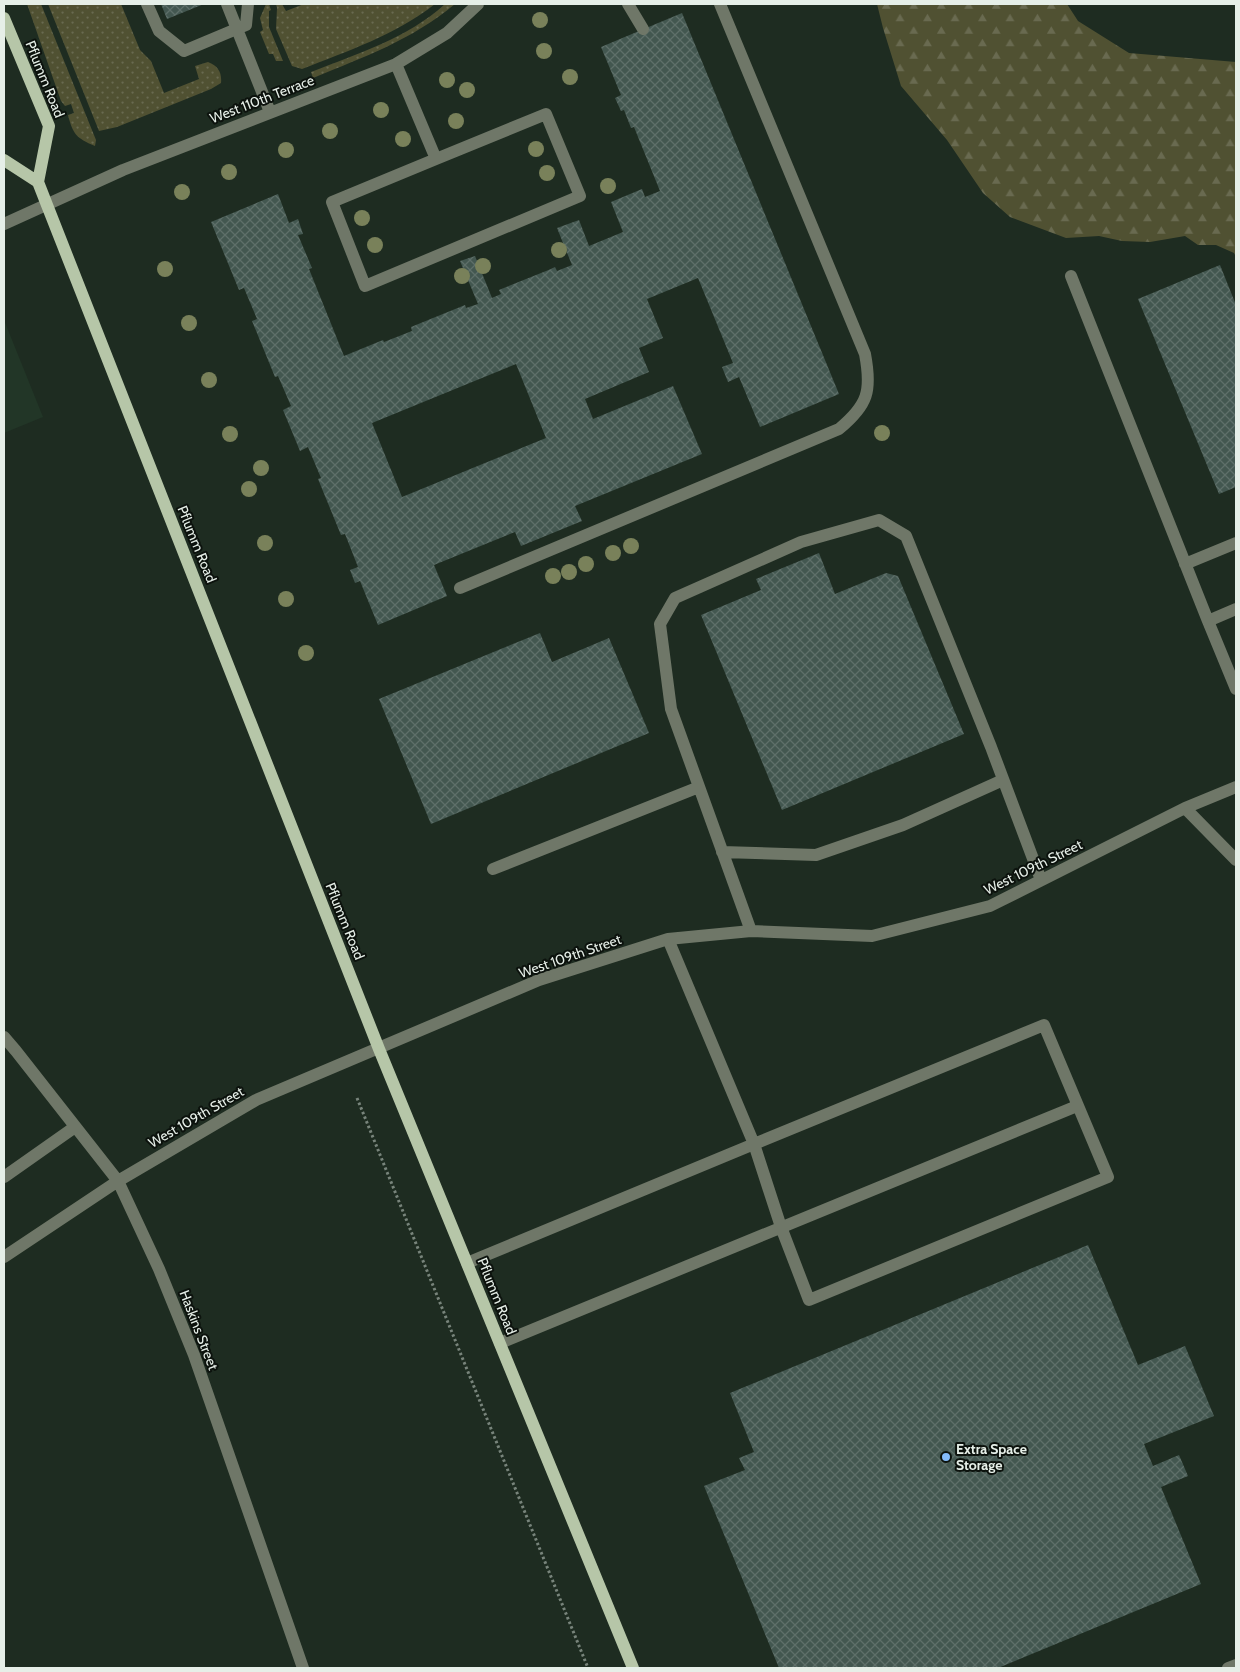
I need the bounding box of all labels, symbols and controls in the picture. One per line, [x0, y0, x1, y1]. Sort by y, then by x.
street label: Pflumm Road [21, 38, 69, 120]
street label: West 110th Terrace [207, 71, 317, 127]
street label: Pflumm Road [173, 503, 221, 585]
street label: West 109th Street [981, 835, 1085, 899]
street label: Pflumm Road [321, 880, 369, 962]
street label: West 109th Street [516, 930, 624, 982]
street label: West 109th Street [145, 1082, 247, 1152]
street label: Pflumm Road [473, 1255, 521, 1337]
street label: Haskins Street [175, 1287, 223, 1373]
place label: Extra Space Storage [956, 1440, 1027, 1474]
marker: Extra Space Storage [940, 1451, 952, 1463]

